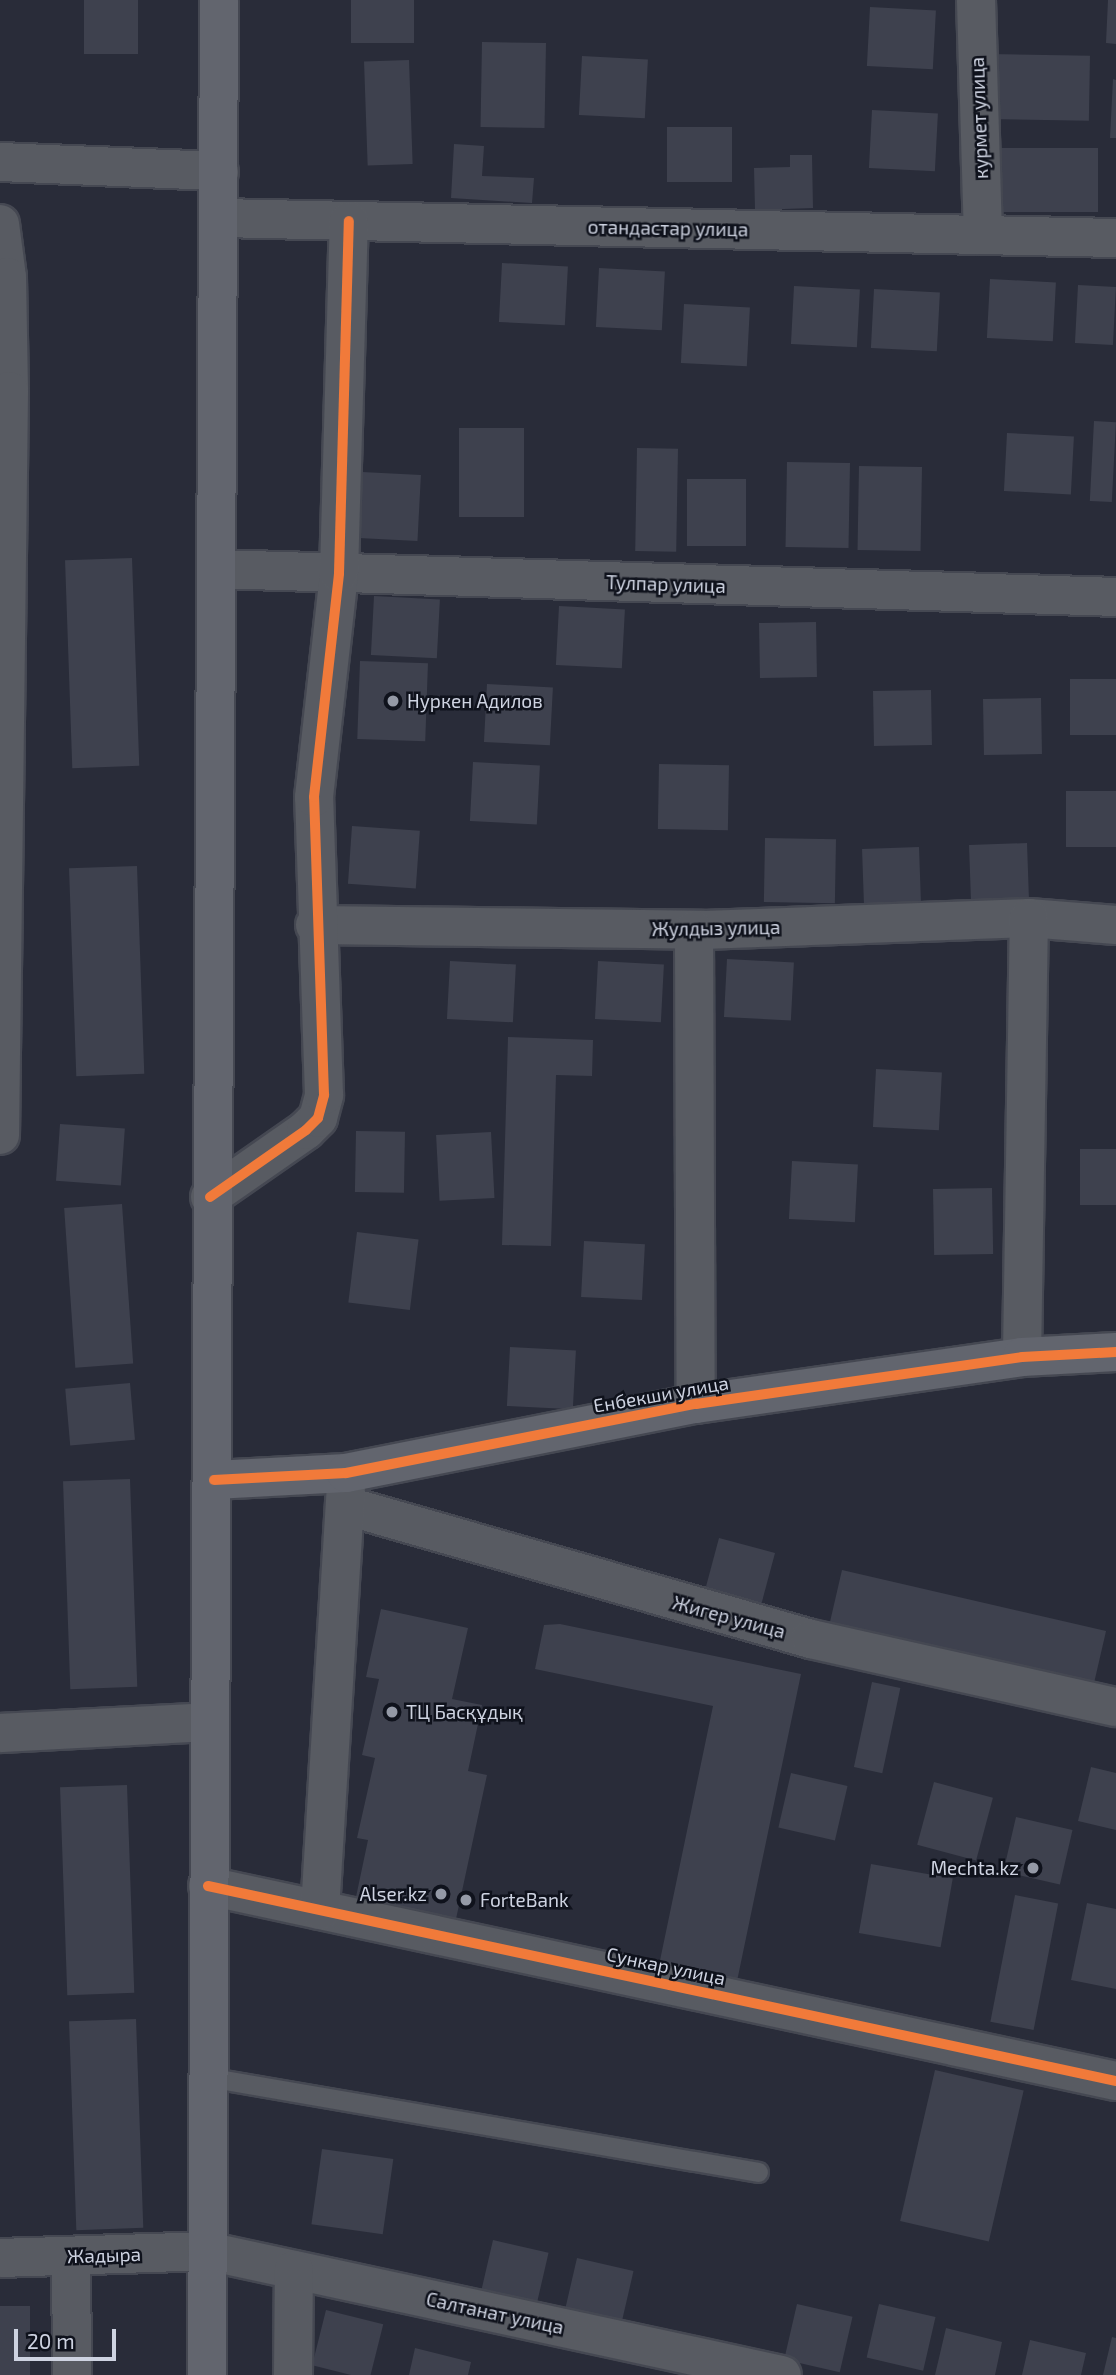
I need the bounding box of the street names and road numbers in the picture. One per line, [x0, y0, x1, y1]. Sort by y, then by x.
street label: курмет улица [965, 57, 993, 179]
street label: отандастар улица [587, 215, 749, 241]
street label: Тулпар улица [606, 571, 726, 597]
street label: Жулдыз улица [651, 915, 781, 941]
street label: Енбекши улица [592, 1371, 730, 1417]
street label: Жигер улица [670, 1591, 788, 1643]
street label: Сункар улица [605, 1942, 727, 1990]
street label: Жадыра [67, 2242, 141, 2268]
street label: Салтанат улица [424, 2287, 566, 2339]

